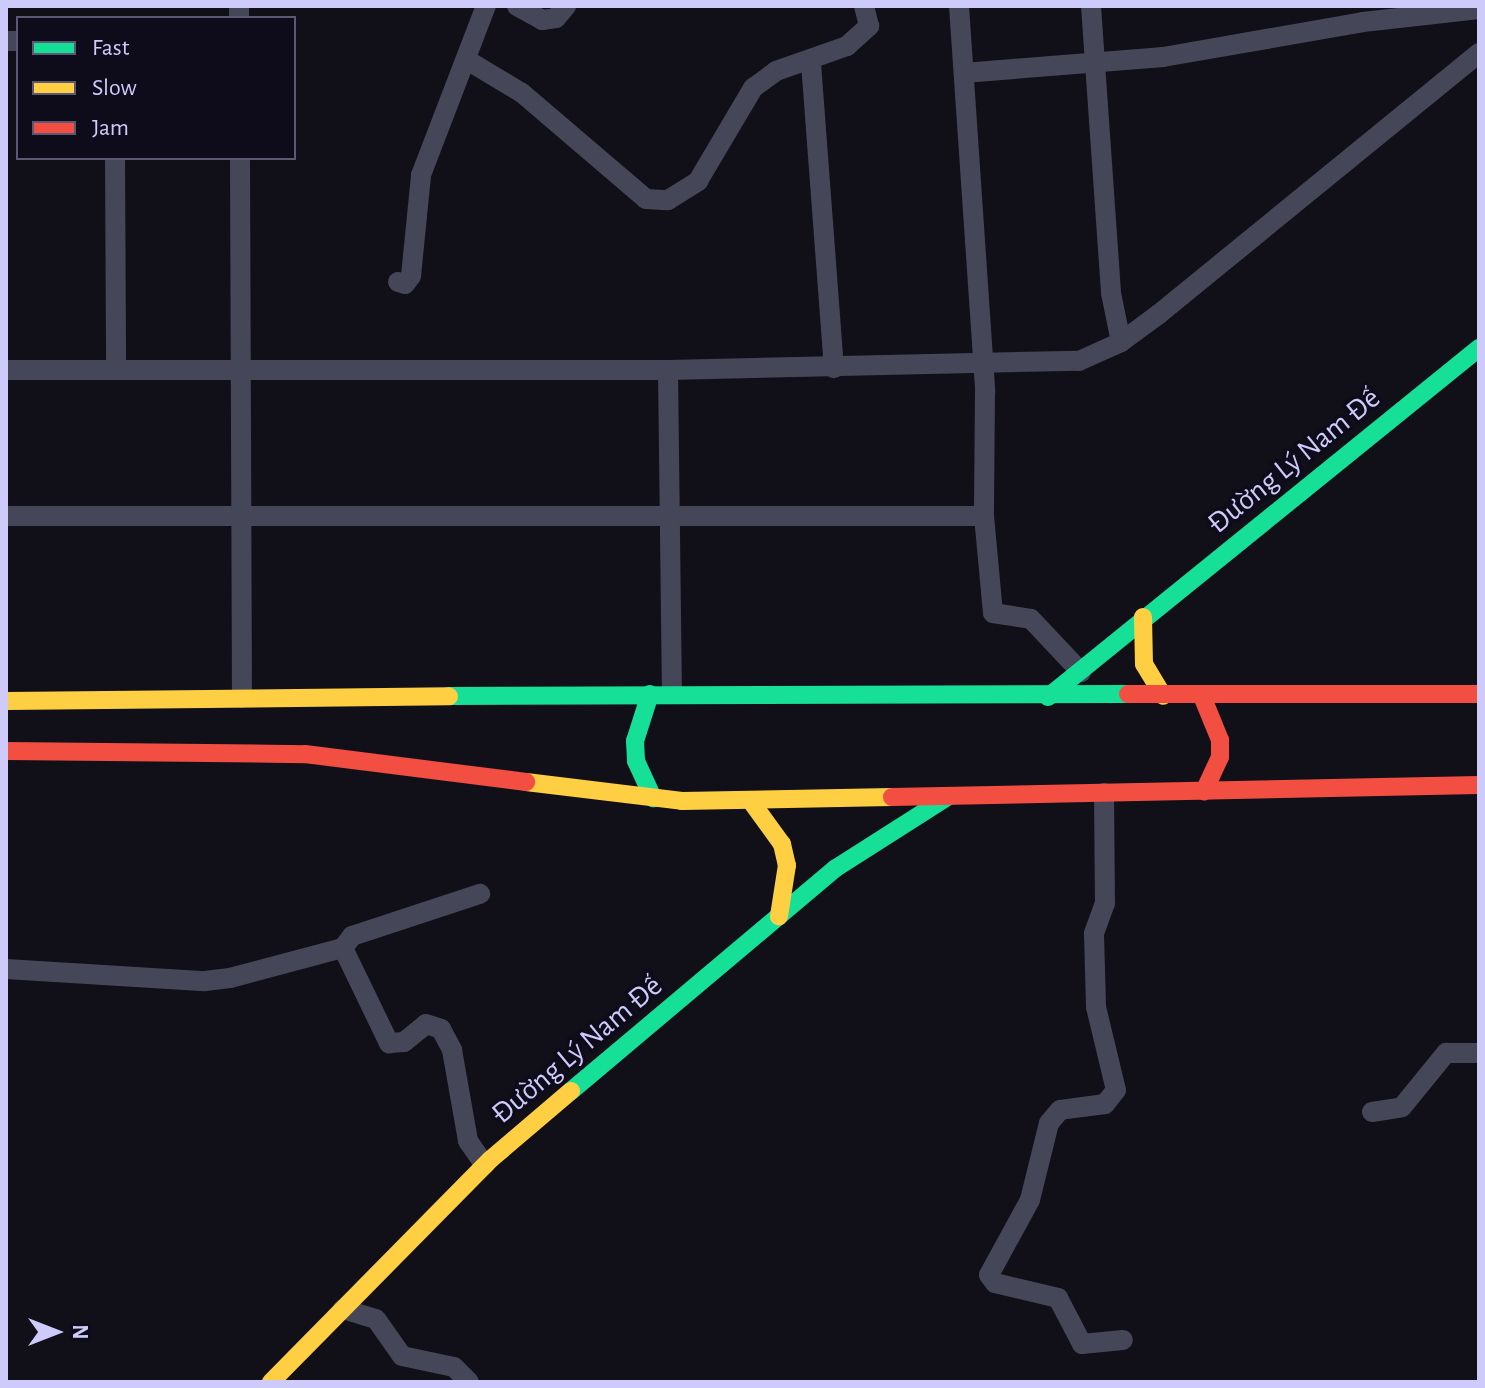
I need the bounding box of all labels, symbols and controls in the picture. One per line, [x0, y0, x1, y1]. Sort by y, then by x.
legend [16, 16, 296, 160]
text: Fast [92, 36, 129, 60]
text: Slow [92, 76, 137, 100]
text: Jam [92, 116, 129, 140]
street label: Đường Lý Nam Đế [1200, 380, 1388, 542]
street label: Đường Lý Nam Đế [484, 968, 670, 1132]
north arrow [16, 1292, 96, 1372]
text: N [69, 1324, 91, 1340]

